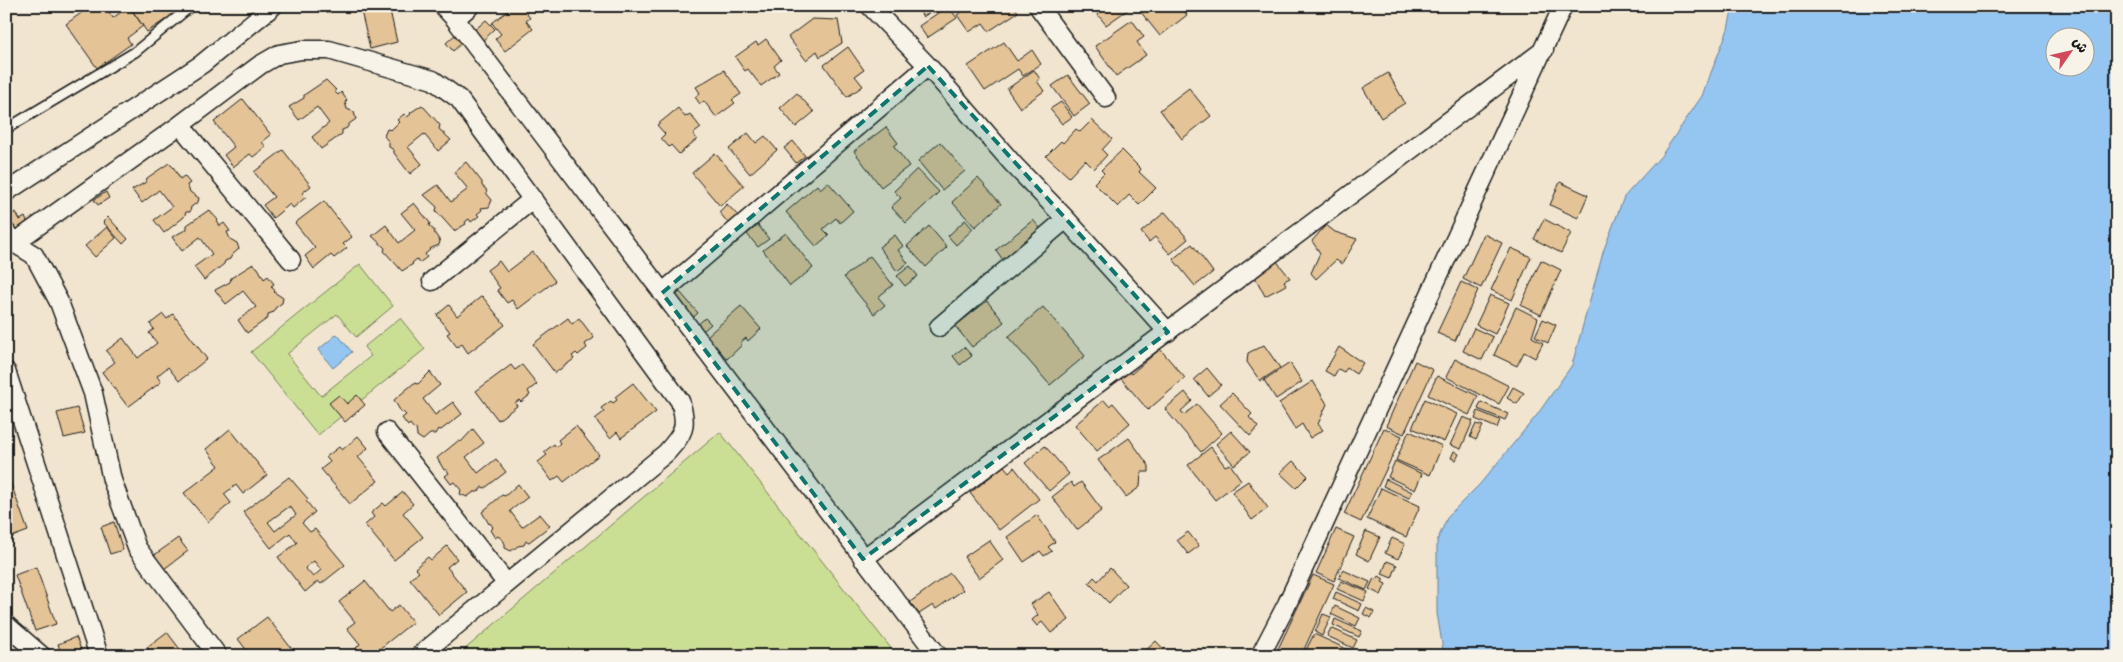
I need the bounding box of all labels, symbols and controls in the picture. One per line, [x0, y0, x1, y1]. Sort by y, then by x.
north arrow [2046, 28, 2096, 78]
text: ش [2069, 33, 2093, 56]

